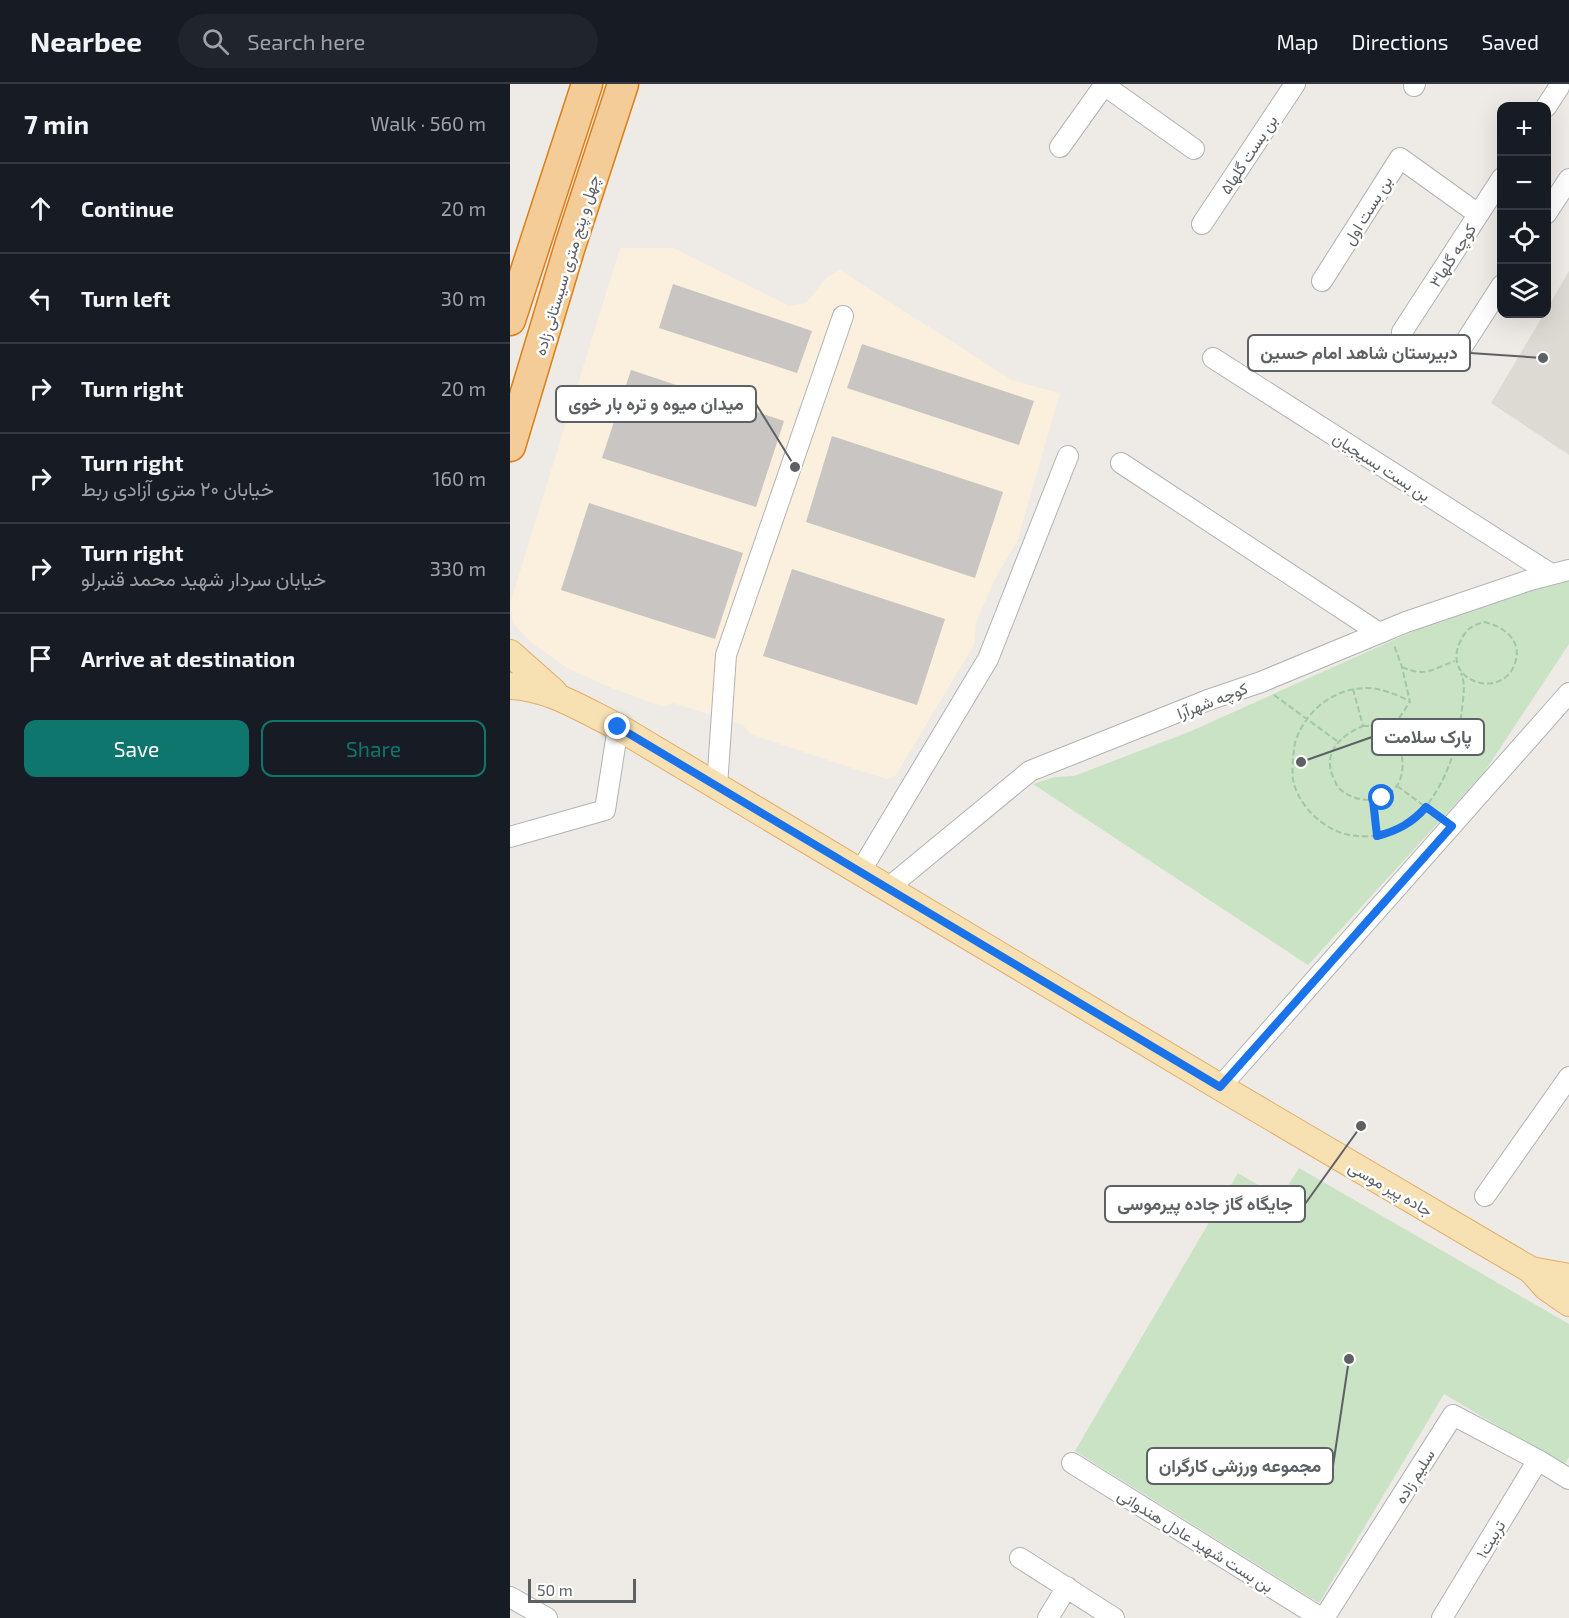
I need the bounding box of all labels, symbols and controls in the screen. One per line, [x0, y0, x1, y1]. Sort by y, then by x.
search box [178, 14, 598, 68]
text: Nearbee [30, 24, 142, 58]
icon: search [199, 25, 232, 58]
text: Search here [247, 28, 365, 54]
text: Map [1276, 29, 1319, 54]
text: Directions [1352, 29, 1448, 54]
text: Saved [1481, 29, 1539, 54]
map controls [1497, 102, 1551, 318]
button: + [1497, 102, 1551, 156]
text: 7 min [24, 108, 89, 139]
text: Walk · 560 m [371, 111, 486, 135]
street label: بن بست گلها۵ [1215, 111, 1282, 198]
button: − [1497, 156, 1551, 210]
street label: چهل و پنج متری سیستانی زاده [529, 172, 605, 358]
street label: بن بست اول [1338, 172, 1397, 249]
icon: ahead [24, 192, 57, 225]
text: Continue [81, 195, 174, 221]
text: 20 m [441, 196, 486, 220]
button: locate [1497, 210, 1551, 264]
street label: کوچه گلها۳ [1425, 220, 1482, 292]
button: layers [1497, 264, 1551, 318]
icon: left [24, 282, 57, 315]
text: Turn left [81, 285, 170, 311]
text: 30 m [441, 286, 486, 310]
callout: دبیرستان شاهد امام حسین [1248, 335, 1470, 371]
text: دبیرستان شاهد امام حسین [1260, 341, 1458, 365]
icon: right [24, 372, 57, 405]
text: Turn right [81, 375, 183, 401]
text: 20 m [441, 376, 486, 400]
callout: میدان میوه و تره بار خوی [556, 386, 756, 422]
text: میدان میوه و تره بار خوی [568, 392, 744, 415]
street label: بن بست بسیجیان [1329, 427, 1434, 506]
text: Turn right [81, 449, 183, 475]
icon: right [24, 462, 57, 495]
text: 160 m [433, 466, 486, 490]
text: خیابان ۲۰ متری آزادی ربط [81, 476, 274, 500]
text: Turn right [81, 539, 183, 565]
icon: right [24, 552, 57, 585]
text: 330 m [430, 556, 486, 580]
text: خیابان سردار شهید محمد قنبرلو [81, 566, 326, 590]
icon: arrive [24, 642, 57, 675]
text: Arrive at destination [81, 645, 295, 671]
street label: کوچه شهرآرا [1174, 678, 1251, 725]
route end [604, 713, 630, 739]
callout: پارک سلامت [1372, 719, 1484, 755]
button: Save [24, 720, 249, 777]
button: Share [261, 720, 486, 777]
text: پارک سلامت [1384, 725, 1472, 749]
route start [1368, 784, 1394, 810]
street label: جاده پیر موسی [1344, 1156, 1437, 1222]
callout: جایگاه گاز جاده پیرموسی [1105, 1186, 1305, 1222]
text: جایگاه گاز جاده پیرموسی [1117, 1192, 1293, 1216]
street label: سلیم زاده [1390, 1445, 1440, 1508]
callout: مجموعه ورزشی کارگران [1147, 1448, 1333, 1484]
text: مجموعه ورزشی کارگران [1159, 1454, 1322, 1477]
street label: بن بست شهید عادل هندوانی [1114, 1484, 1277, 1597]
street label: تربیت۱ [1471, 1517, 1510, 1562]
scale bar [528, 1576, 636, 1604]
text: 50 m [537, 1580, 573, 1599]

